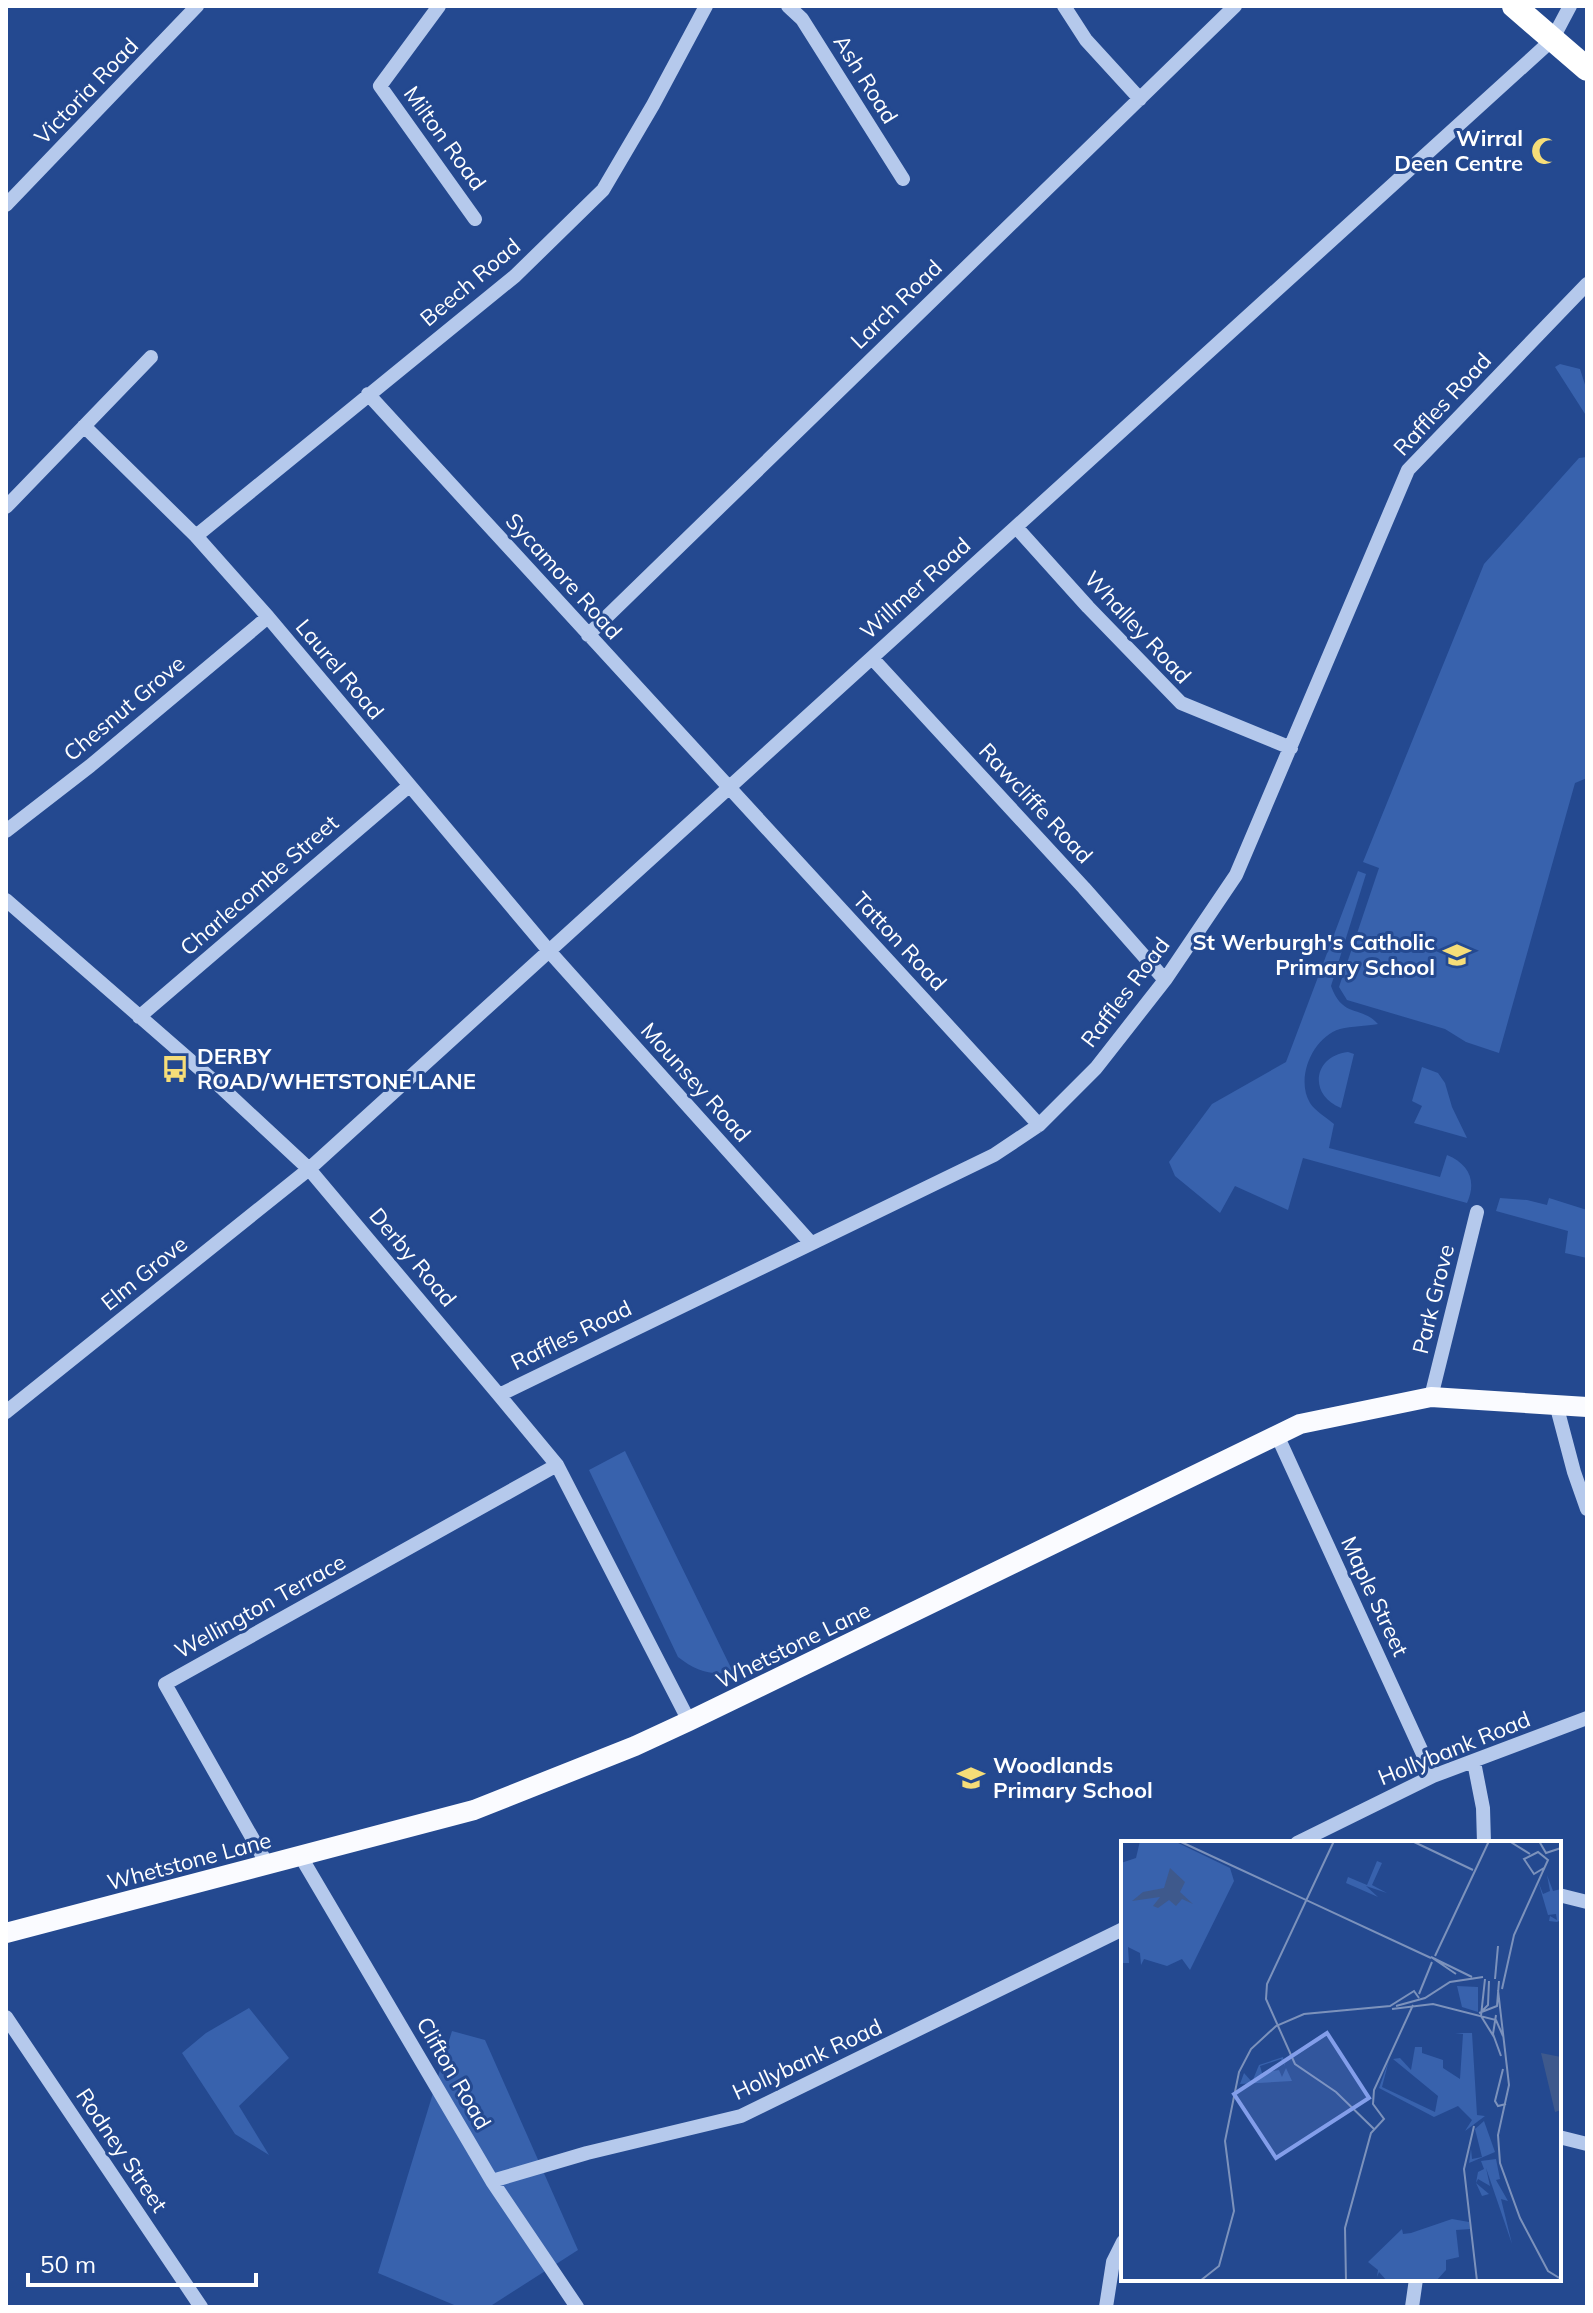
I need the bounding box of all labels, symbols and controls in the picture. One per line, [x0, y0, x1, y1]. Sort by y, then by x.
street label: Ash Road [828, 29, 904, 129]
street label: Victoria Road [28, 32, 144, 150]
street label: Milton Road [398, 80, 492, 196]
place label: Wirral Deen Centre [1394, 124, 1523, 177]
mosque icon: Wirral Deen Centre [1530, 136, 1560, 166]
street label: Beech Road [414, 232, 526, 332]
street label: Larch Road [844, 253, 948, 355]
street label: Raffles Road [1387, 347, 1497, 461]
street label: Sycamore Road [500, 507, 628, 645]
street label: Willmer Road [854, 531, 976, 645]
street label: Whalley Road [1079, 565, 1197, 689]
street label: Laurel Road [290, 613, 390, 725]
street label: Chesnut Grove [58, 649, 190, 767]
street label: Rawcliffe Road [973, 737, 1099, 869]
street label: Charlecombe Street [174, 808, 344, 961]
street label: Tatton Road [847, 886, 953, 996]
place label: St Werburgh's Catholic Primary School [1192, 928, 1435, 981]
street label: Raffles Road [1074, 931, 1176, 1053]
school or university icon: St Werburgh's Catholic Primary School [1442, 940, 1472, 970]
street label: Mounsey Road [635, 1016, 757, 1148]
place label: DERBY ROAD/WHETSTONE LANE [197, 1042, 476, 1095]
bus stop icon: DERBY ROAD/WHETSTONE LANE [160, 1054, 190, 1084]
street label: Derby Road [363, 1202, 463, 1312]
street label: Elm Grove [95, 1230, 193, 1316]
street label: Park Grove [1406, 1241, 1460, 1357]
street label: Raffles Road [506, 1294, 636, 1376]
street label: Maple Street [1335, 1532, 1415, 1661]
street label: Wellington Terrace [170, 1547, 350, 1665]
street label: Whetstone Lane [711, 1595, 875, 1695]
street label: Hollybank Road [1374, 1705, 1534, 1791]
place label: Woodlands Primary School [993, 1751, 1153, 1804]
school or university icon: Woodlands Primary School [956, 1763, 986, 1793]
street label: Whetstone Lane [104, 1826, 274, 1896]
inset map [1121, 1841, 1561, 2281]
street label: Clifton Road [411, 2012, 497, 2134]
street label: Hollybank Road [728, 2012, 886, 2106]
street label: Rodney Street [70, 2083, 174, 2218]
scale bar [28, 2237, 256, 2287]
text: 50 m [40, 2249, 96, 2279]

